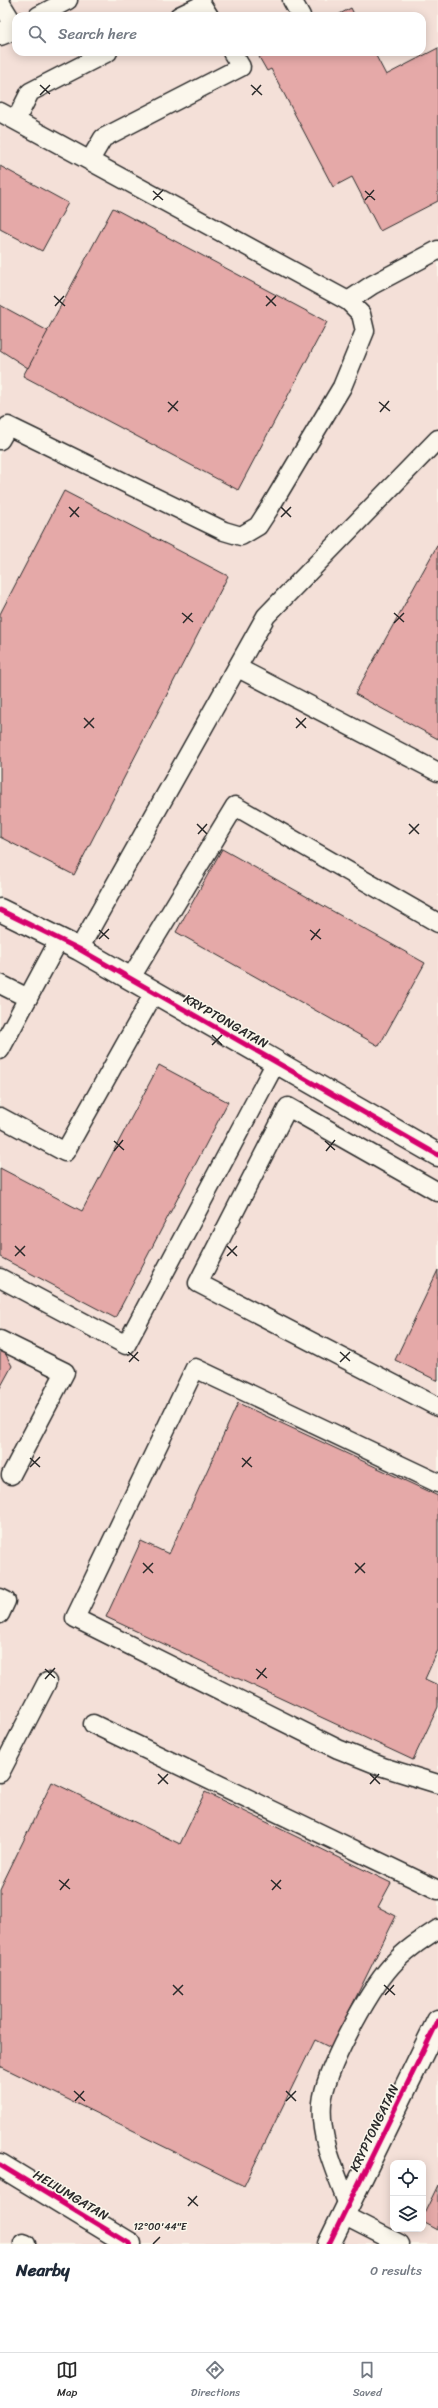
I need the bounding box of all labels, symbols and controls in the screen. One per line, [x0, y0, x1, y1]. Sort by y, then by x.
search box [12, 12, 426, 56]
text: Search here [58, 21, 137, 47]
icon: search [26, 23, 48, 45]
street label: KRYPTONGATAN [179, 987, 273, 1055]
street label: KRYPTONGATAN [343, 2080, 405, 2176]
map controls [390, 2160, 426, 2232]
button: locate [390, 2160, 426, 2196]
street label: HELIUMGATAN [29, 2163, 113, 2227]
button: layers [390, 2196, 426, 2232]
text: 12°00'44"E [134, 2218, 188, 2236]
text: Nearby [16, 2255, 70, 2285]
text: 0 results [370, 2259, 422, 2282]
tab: Map [56, 2359, 78, 2402]
tab: Directions [191, 2359, 240, 2402]
tab: Saved [353, 2359, 382, 2402]

